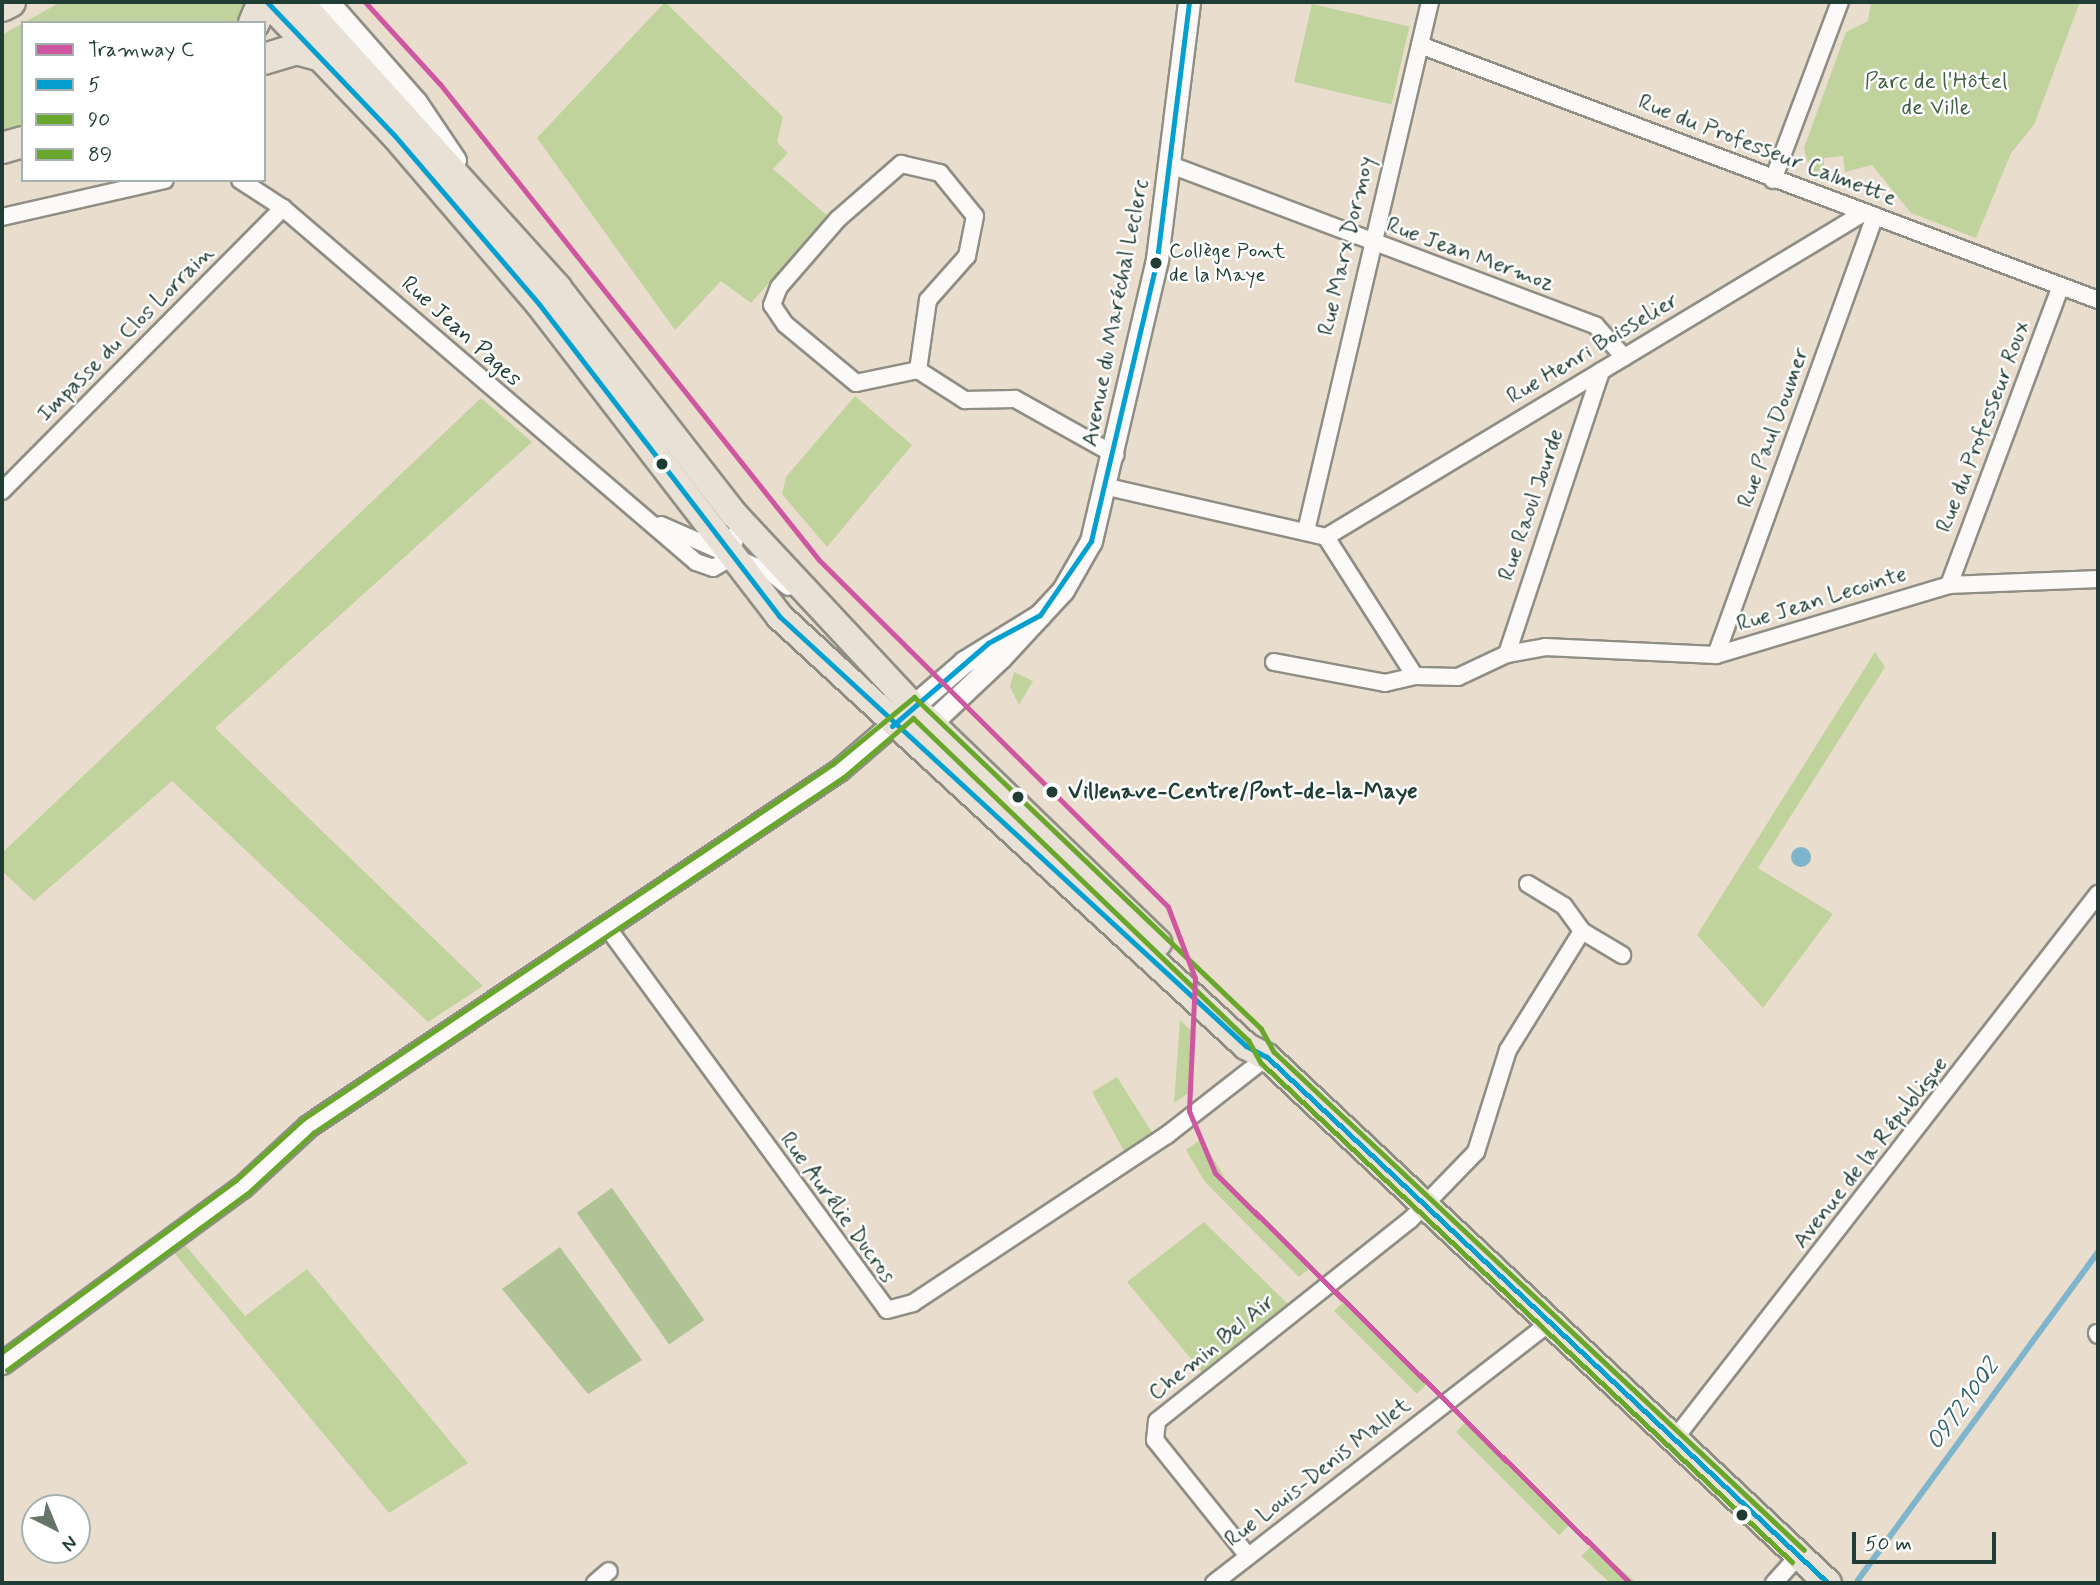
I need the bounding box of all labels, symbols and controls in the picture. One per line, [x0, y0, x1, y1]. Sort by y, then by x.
legend [21, 21, 266, 182]
text: Tramway C [88, 36, 194, 64]
park label: Parc de l'Hôtel de Ville [1864, 68, 2008, 122]
text: 5 [88, 71, 101, 99]
street label: Rue du Professeur Calmette [1630, 87, 1904, 215]
text: 90 [88, 106, 110, 134]
text: 89 [88, 141, 112, 169]
street label: Rue Marx Dormoy [1313, 155, 1381, 337]
street label: Avenue du Maréchal Leclerc [1076, 175, 1156, 451]
street label: Rue Jean Mermoz [1380, 211, 1560, 299]
place label: Collège Pont de la Maye [1169, 238, 1277, 288]
street label: Impasse du Clos Lorrain [34, 242, 218, 426]
marker: Collège Pont de la Maye [1149, 256, 1163, 270]
street label: Rue Jean Pages [396, 271, 526, 393]
street label: Rue Henri Boisselier [1502, 287, 1684, 411]
street label: Rue du Professeur Roux [1931, 318, 2037, 536]
street label: Rue Paul Doumer [1733, 347, 1815, 509]
street label: Rue Raoul Jourde [1493, 424, 1571, 586]
unlabelled marker [655, 457, 669, 471]
street label: Rue Jean Lecointe [1728, 559, 1916, 641]
place label: Villenave-Centre/Pont-de-la-Maye [1068, 778, 1418, 806]
marker: Villenave-Centre/Pont-de-la-Maye [1042, 782, 1062, 802]
unlabelled marker [1011, 790, 1025, 804]
street label: Avenue de la République [1788, 1053, 1954, 1253]
street label: Rue Aurélie Ducros [773, 1127, 901, 1289]
street label: Chemin Bel Air [1143, 1288, 1281, 1408]
water label: O9721002 [1920, 1354, 2006, 1456]
street label: Rue Louis-Denis Mallet [1221, 1393, 1415, 1553]
north arrow [21, 1494, 91, 1564]
unlabelled marker [1735, 1508, 1749, 1522]
scale bar [1855, 1518, 1998, 1562]
text: N [56, 1530, 82, 1557]
text: 50 m [1865, 1530, 1912, 1558]

